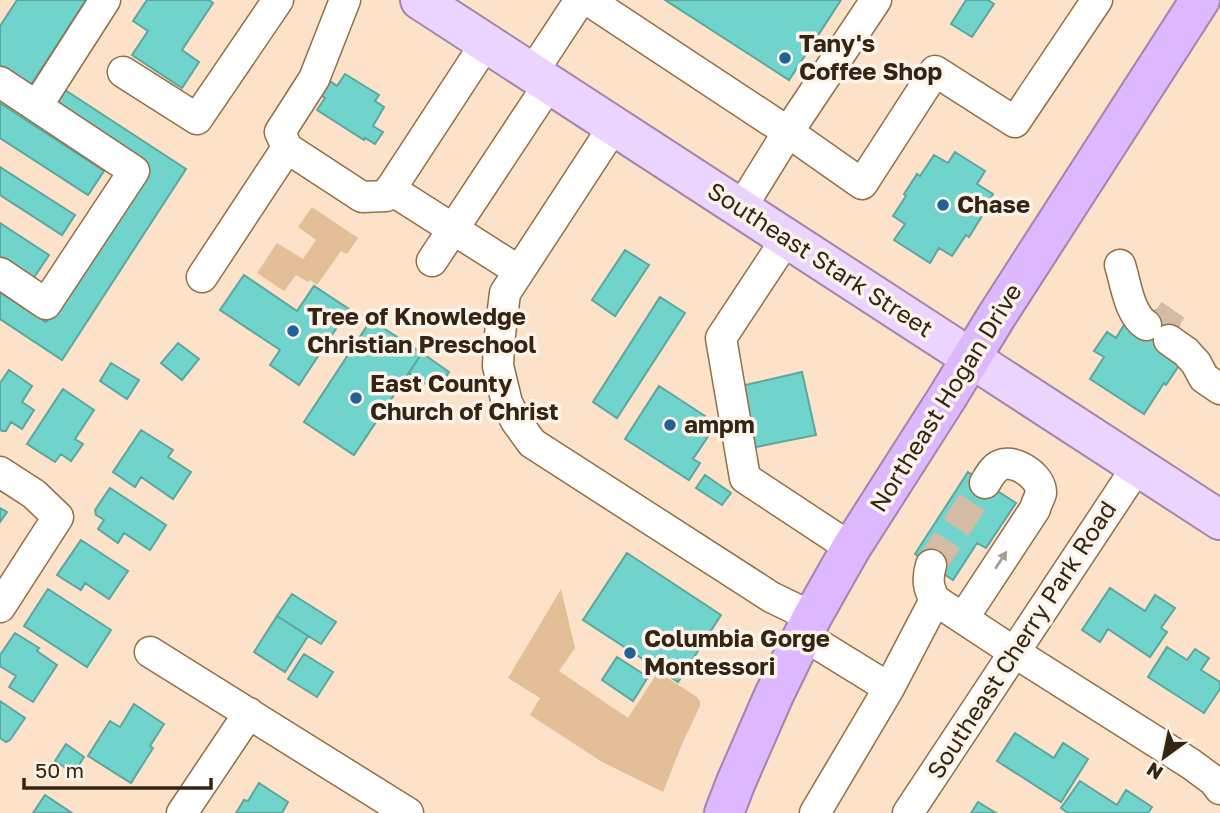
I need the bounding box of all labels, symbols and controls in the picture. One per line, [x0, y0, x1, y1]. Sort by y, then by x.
place label: Tany's Coffee Shop [799, 28, 943, 85]
marker: Tany's Coffee Shop [777, 50, 793, 66]
street label: Southeast Stark Street [703, 175, 939, 342]
place label: Chase [957, 189, 1030, 218]
marker: Chase [935, 197, 951, 213]
street label: Northeast Hogan Drive [863, 278, 1027, 517]
place label: Tree of Knowledge Christian Preschool [307, 301, 536, 358]
marker: Tree of Knowledge Christian Preschool [285, 323, 301, 339]
place label: East County Church of Christ [370, 368, 559, 425]
marker: East County Church of Christ [348, 390, 364, 406]
place label: ampm [684, 409, 755, 438]
marker: ampm [662, 417, 678, 433]
street label: Southeast Cherry Park Road [920, 495, 1121, 783]
one-way arrow [994, 551, 1008, 569]
place label: Columbia Gorge Montessori [644, 623, 830, 680]
marker: Columbia Gorge Montessori [622, 645, 638, 661]
north arrow [1129, 722, 1199, 792]
scale bar [24, 746, 212, 790]
text: 50 m [35, 757, 84, 783]
text: N [1142, 758, 1167, 785]

